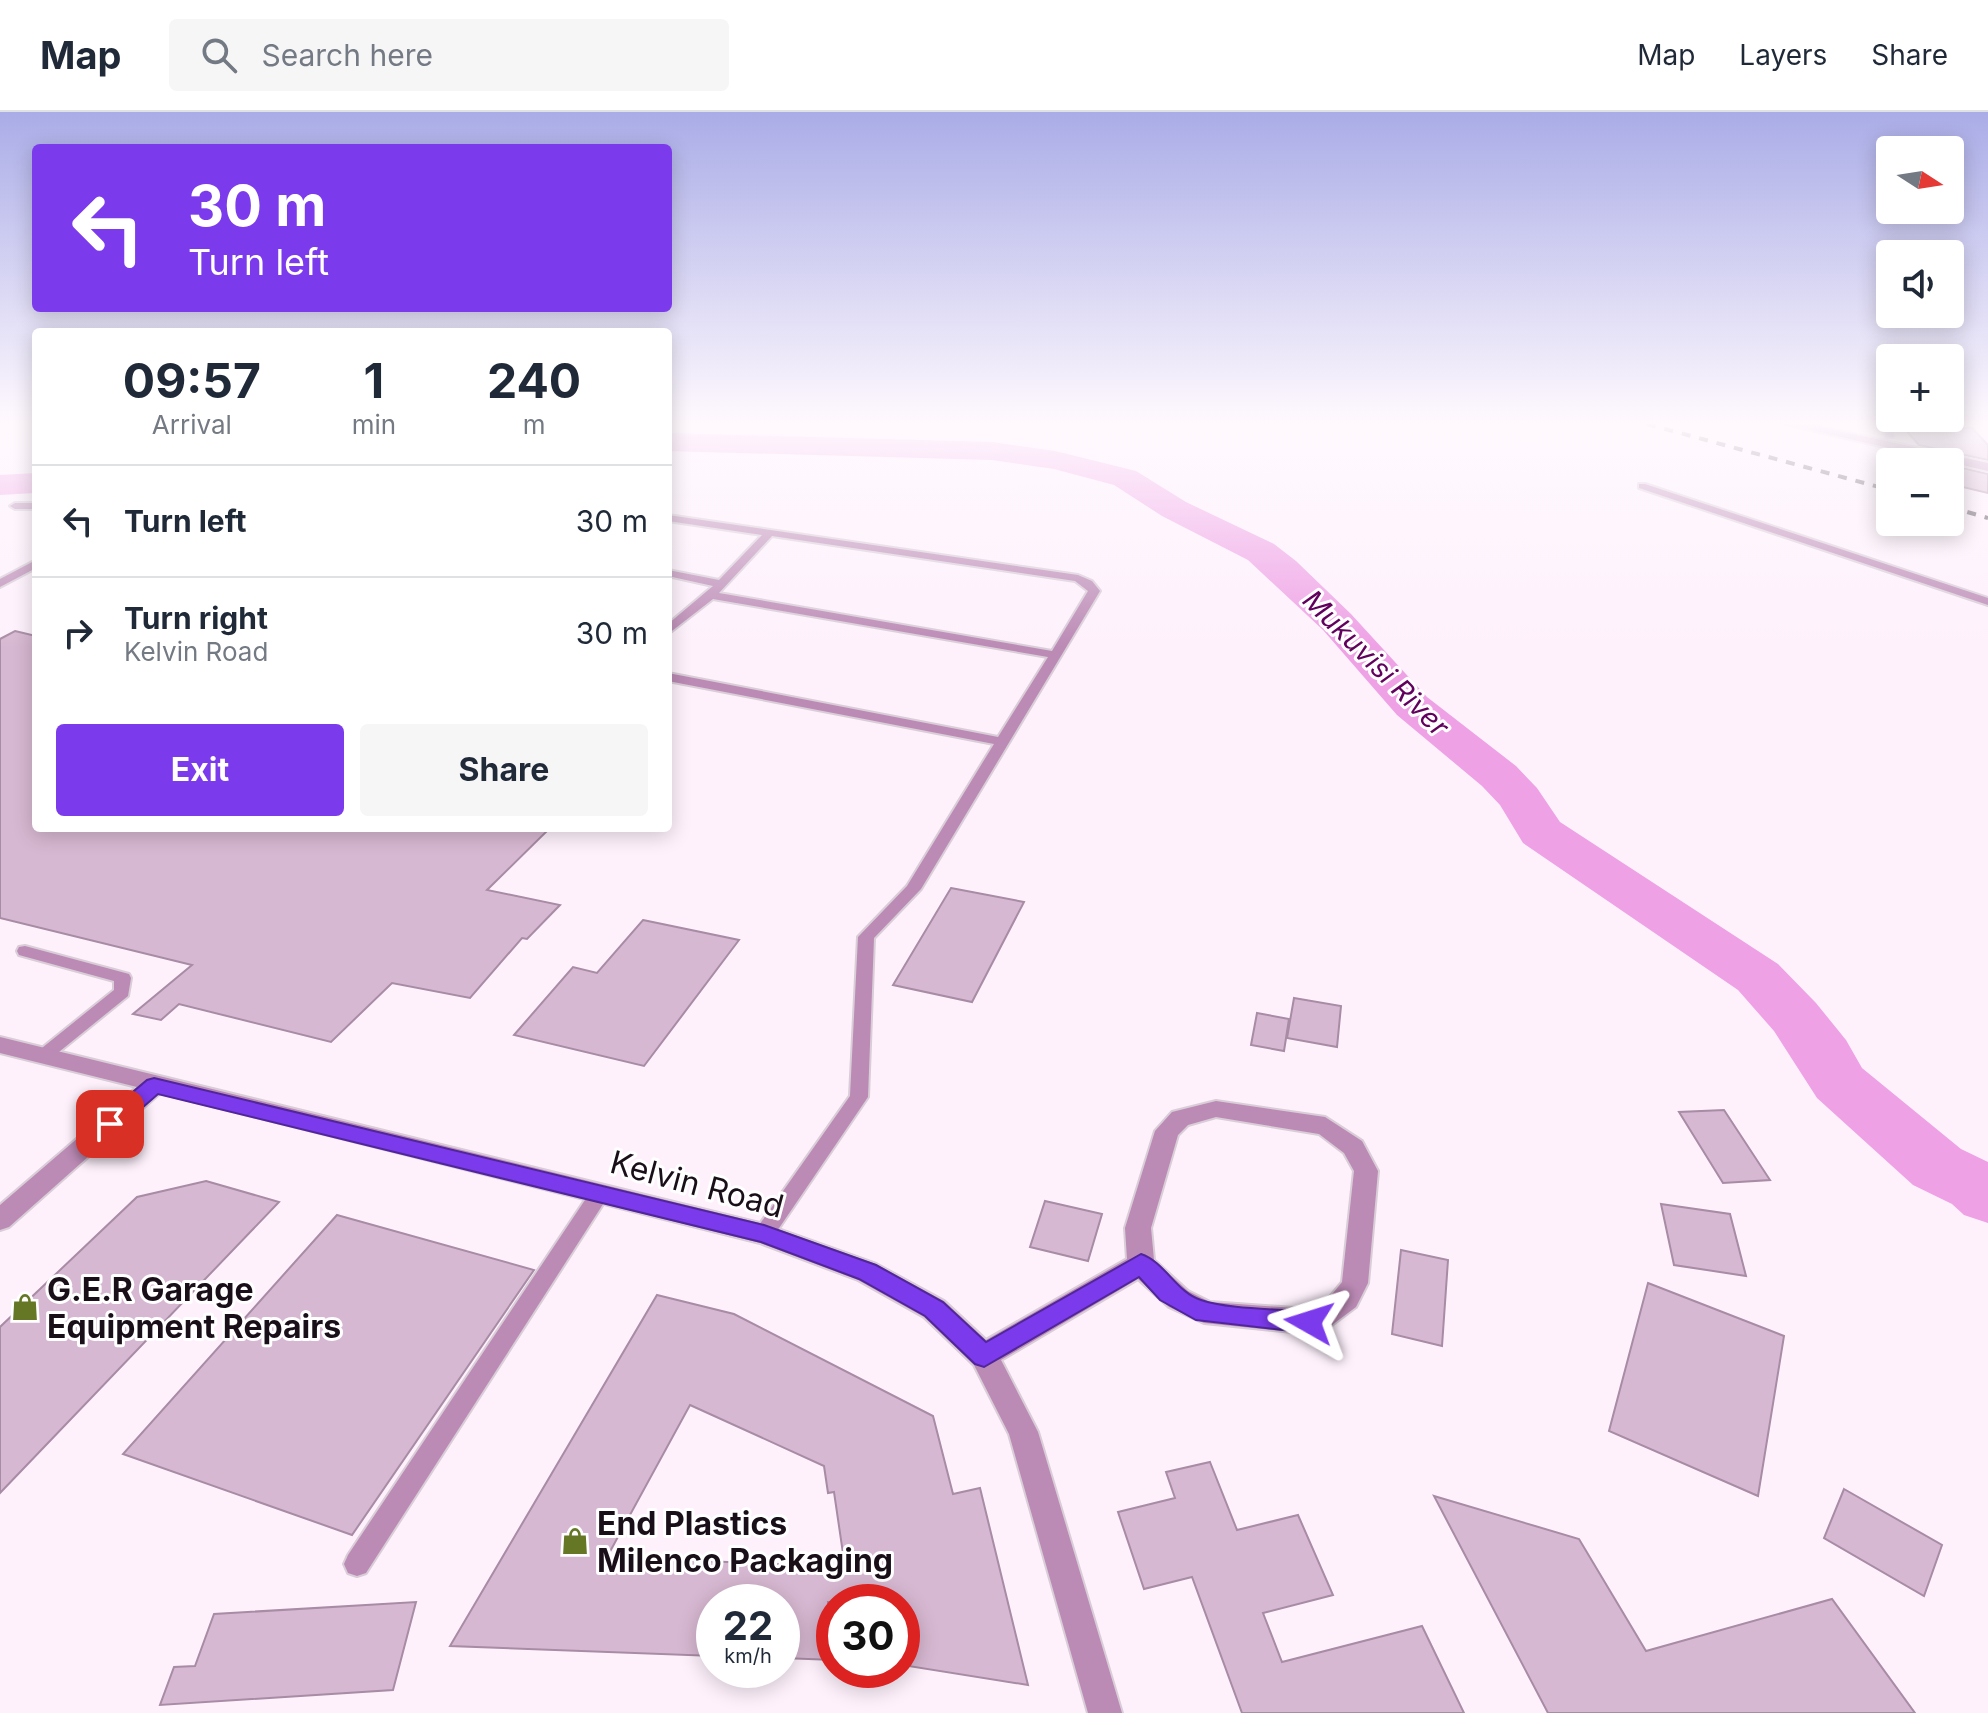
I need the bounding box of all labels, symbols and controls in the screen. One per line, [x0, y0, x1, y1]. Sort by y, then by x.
search box [169, 19, 729, 91]
text: Map [40, 32, 121, 78]
icon: search [197, 33, 241, 77]
text: Search here [261, 37, 433, 73]
text: Map [1637, 38, 1695, 72]
text: Layers [1739, 38, 1827, 72]
text: Share [1871, 38, 1948, 72]
north arrow [1876, 136, 1964, 224]
map controls [1876, 136, 1964, 536]
text: 30 m [188, 172, 326, 240]
icon: left [56, 176, 160, 280]
text: Turn left [188, 240, 329, 284]
button: sound [1876, 240, 1964, 328]
button: + [1876, 344, 1964, 432]
text: 09:57 [123, 351, 261, 410]
text: 1 [364, 351, 384, 410]
text: 240 [487, 351, 581, 410]
text: Arrival [152, 409, 232, 440]
text: min [352, 409, 396, 440]
text: m [523, 409, 545, 440]
button: − [1876, 448, 1964, 536]
icon: left [56, 499, 100, 543]
text: Turn left [124, 503, 246, 539]
text: 30 m [576, 503, 648, 539]
water label: Mukuvisi River [1296, 583, 1457, 744]
text: Turn right [124, 600, 268, 636]
icon: right [56, 611, 100, 655]
text: 30 m [576, 615, 648, 651]
text: Kelvin Road [124, 636, 268, 667]
button: Exit [56, 724, 344, 816]
button: Share [360, 724, 648, 816]
pin [76, 1090, 144, 1158]
icon: arrive [88, 1102, 132, 1146]
street label: Kelvin Road [606, 1142, 788, 1226]
place label: G.E.R Garage Equipment Repairs [47, 1270, 341, 1346]
position arrow [1267, 1280, 1351, 1364]
shop icon: G.E.R Garage Equipment Repairs [10, 1292, 40, 1322]
place label: End Plastics Milenco Packaging [597, 1504, 893, 1580]
shop icon: End Plastics Milenco Packaging [560, 1526, 590, 1556]
speed limit sign: 30 [816, 1584, 920, 1688]
text: 22 [723, 1601, 773, 1650]
text: km/h [724, 1644, 772, 1668]

